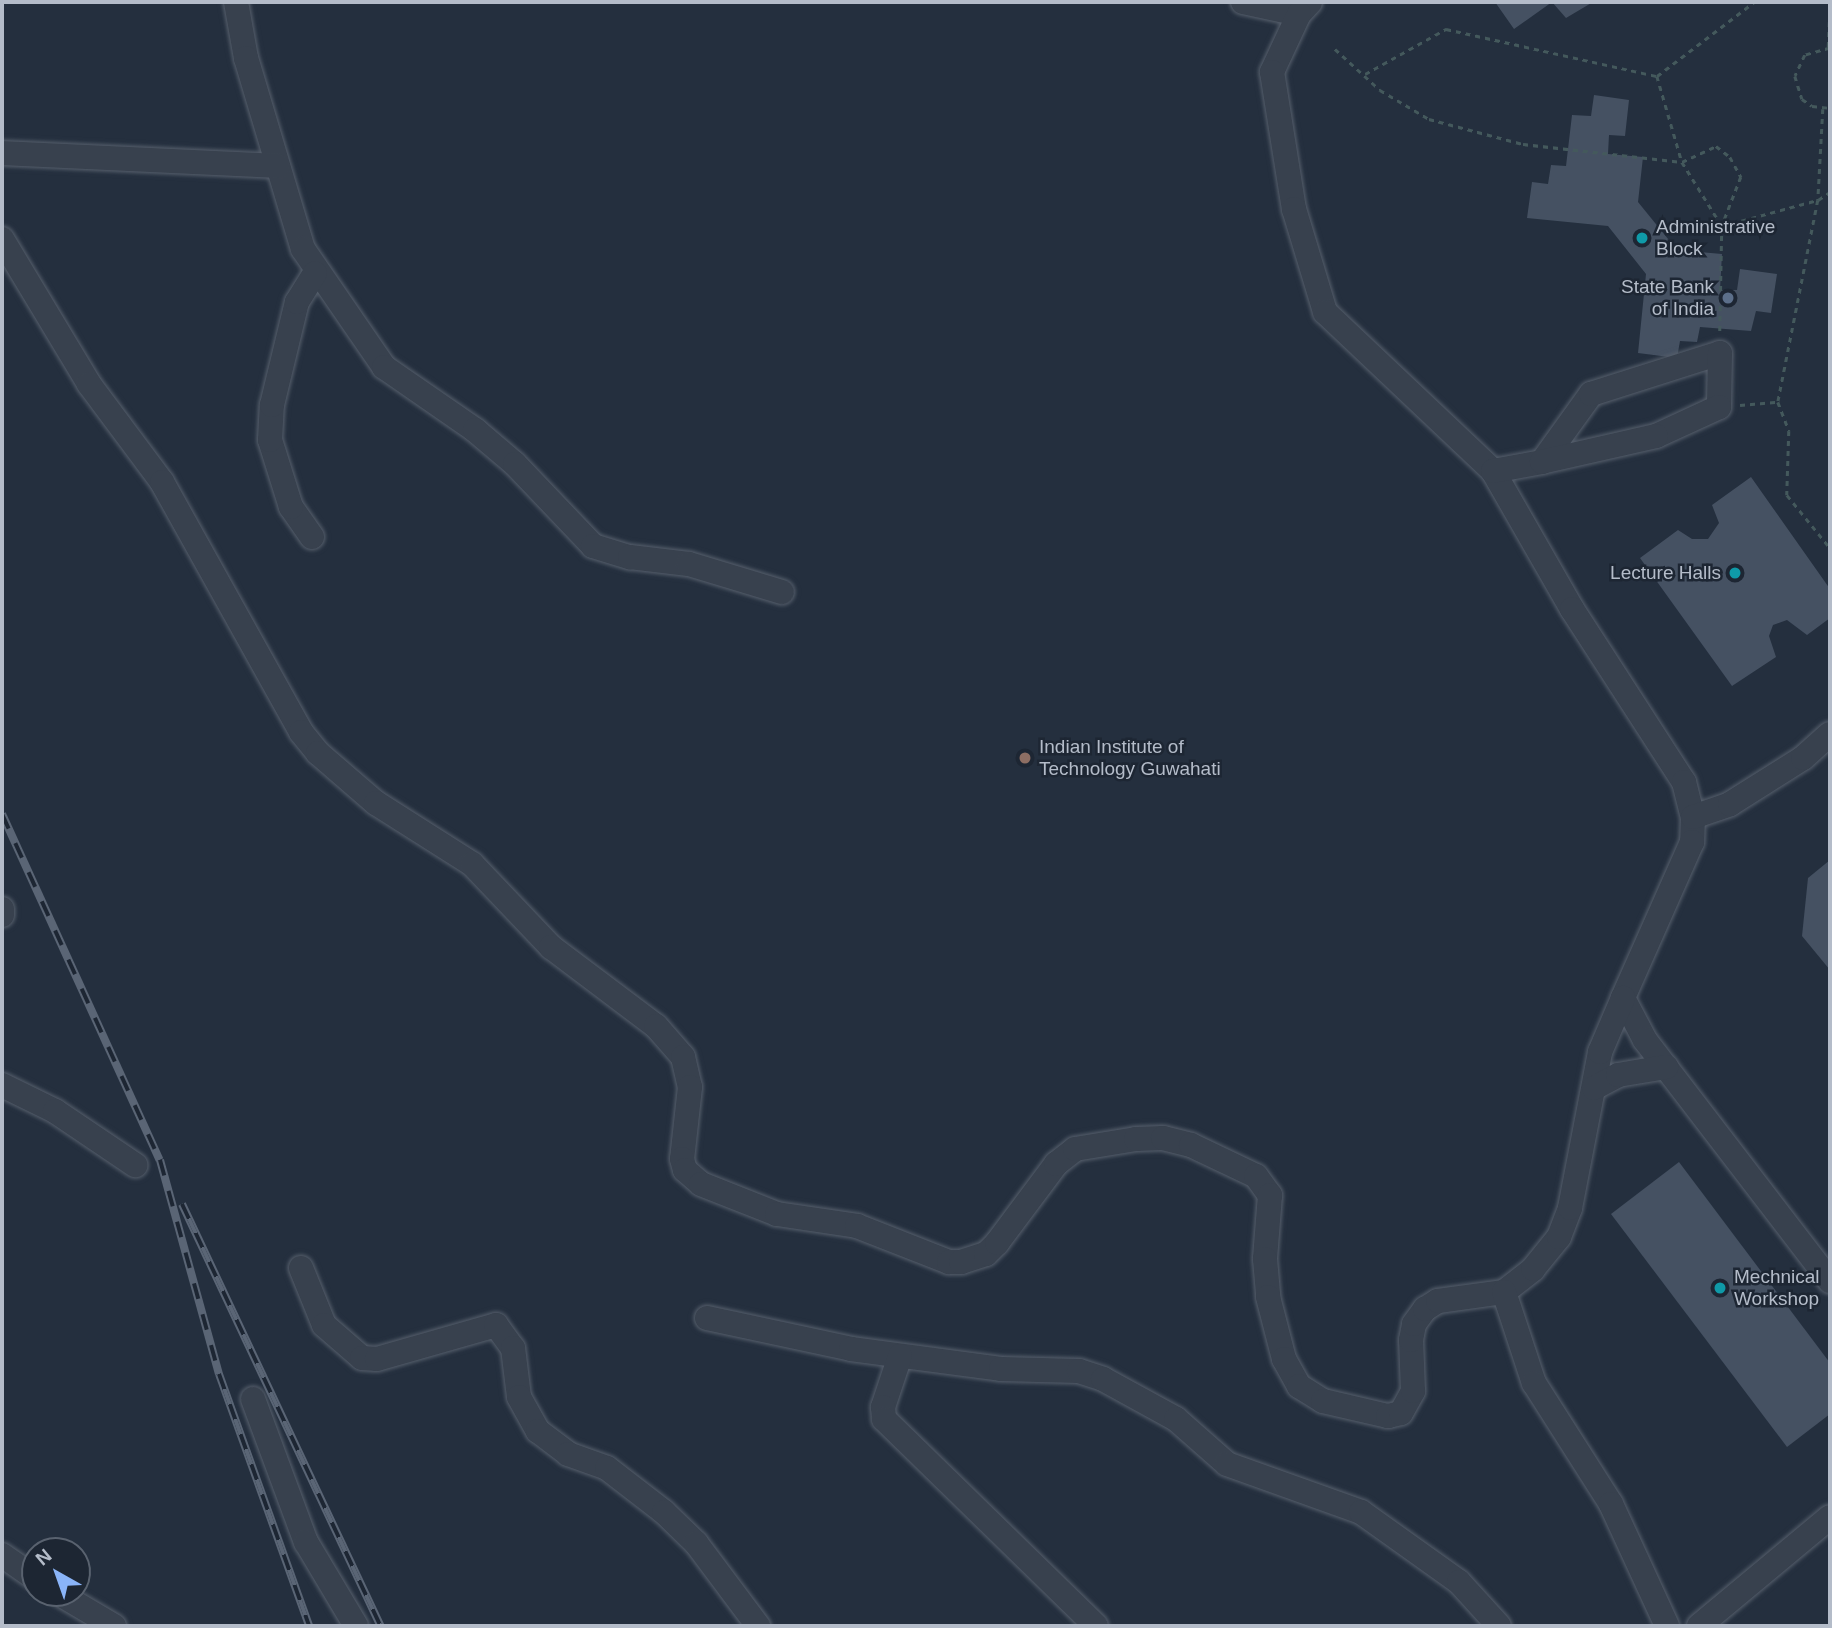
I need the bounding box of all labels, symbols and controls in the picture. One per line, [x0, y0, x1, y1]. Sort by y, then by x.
place label: Administrative Block [1656, 216, 1775, 260]
marker: Administrative Block [1634, 230, 1650, 246]
place label: State Bank of India [1621, 276, 1714, 320]
marker: State Bank of India [1720, 290, 1736, 306]
place label: Lecture Halls [1610, 562, 1721, 584]
marker: Lecture Halls [1727, 565, 1743, 581]
place label: Indian Institute of Technology Guwahati [1039, 736, 1221, 780]
marker: Indian Institute of Technology Guwahati [1017, 750, 1033, 766]
place label: Mechnical Workshop [1734, 1266, 1820, 1310]
marker: Mechnical Workshop [1712, 1280, 1728, 1296]
north arrow [21, 1537, 91, 1607]
text: N [31, 1545, 55, 1570]

